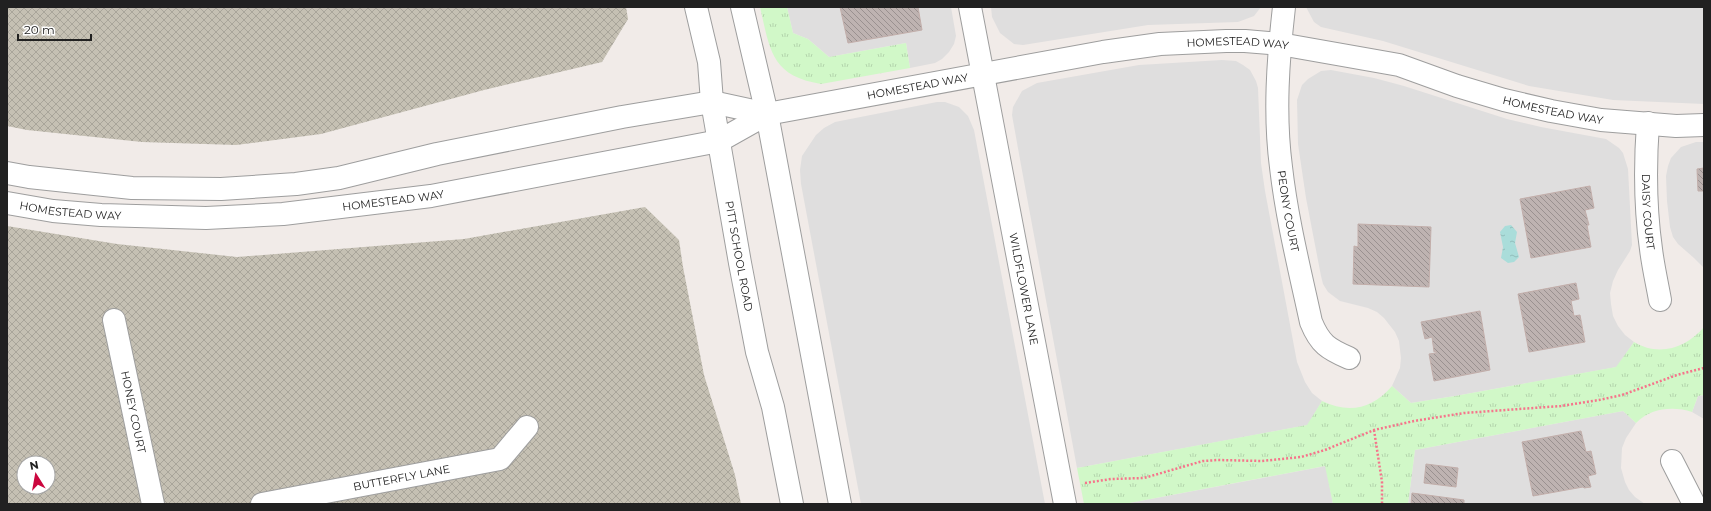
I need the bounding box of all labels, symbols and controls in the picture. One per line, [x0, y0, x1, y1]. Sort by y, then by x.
scale bar [18, 16, 91, 42]
text: 20 m [24, 22, 55, 37]
street label: HOMESTEAD WAY [1186, 34, 1290, 52]
street label: HOMESTEAD WAY [866, 70, 969, 102]
street label: HOMESTEAD WAY [1501, 93, 1604, 127]
street label: PEONY COURT [1274, 169, 1302, 254]
street label: DAISY COURT [1639, 174, 1658, 251]
street label: HOMESTEAD WAY [341, 187, 445, 214]
street label: HOMESTEAD WAY [18, 198, 122, 223]
street label: PITT SCHOOL ROAD [722, 200, 756, 313]
street label: WILDFLOWER LANE [1006, 231, 1041, 346]
street label: HONEY COURT [118, 369, 149, 455]
north arrow [16, 455, 56, 495]
text: N [28, 457, 40, 473]
street label: BUTTERFLY LANE [352, 462, 451, 494]

